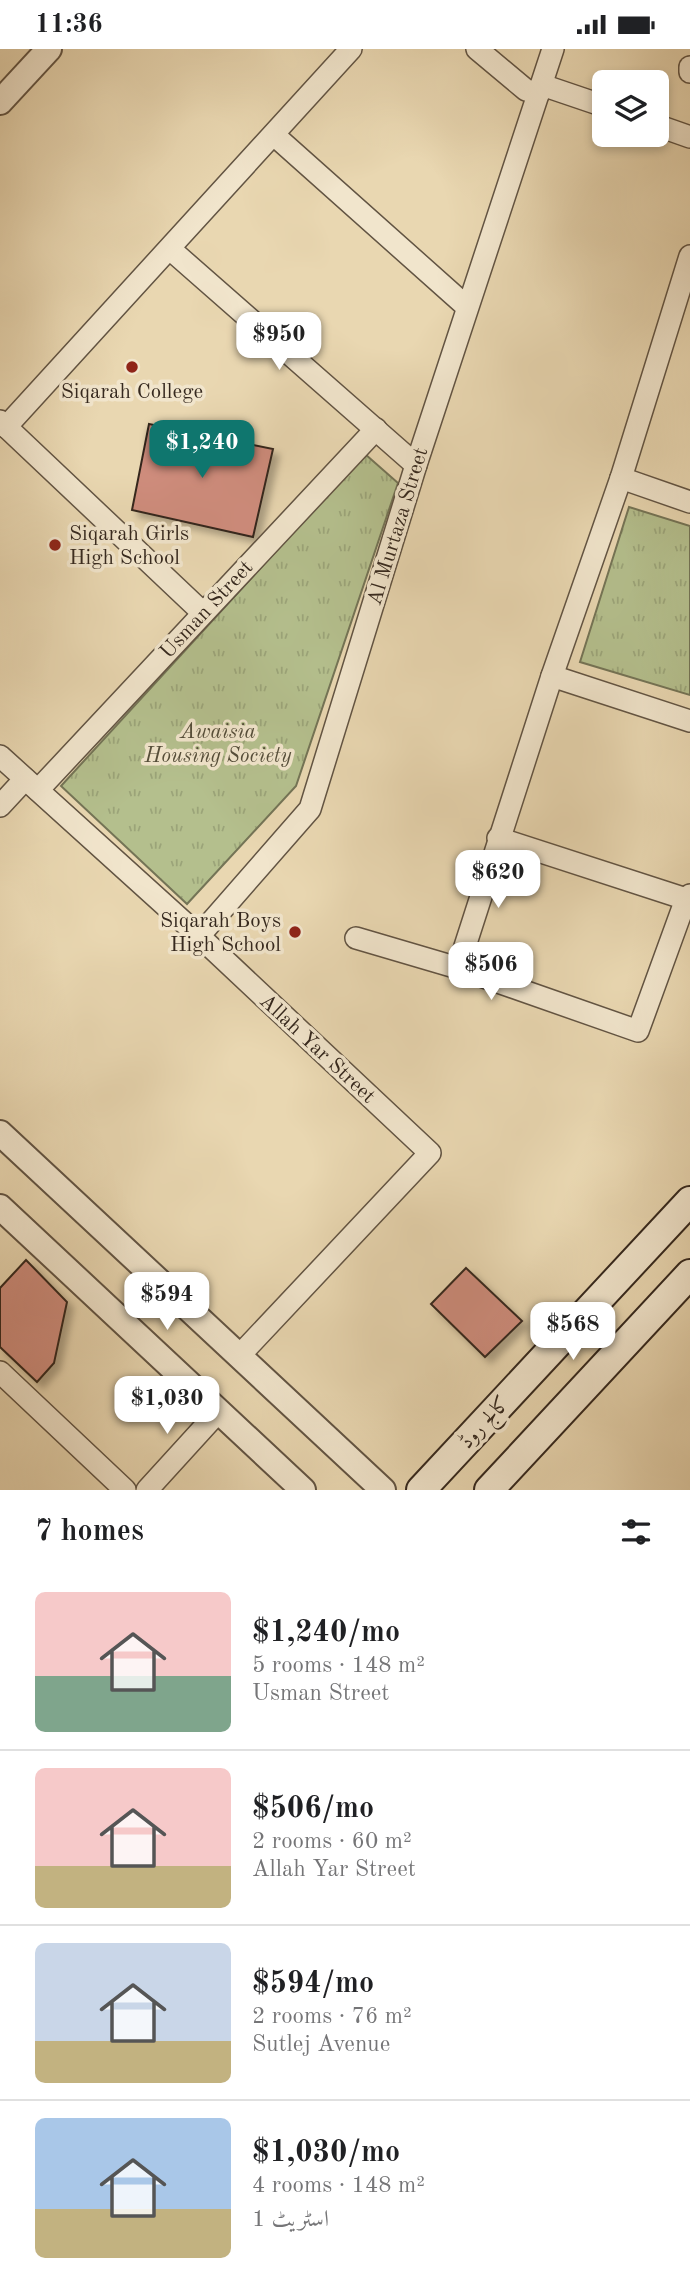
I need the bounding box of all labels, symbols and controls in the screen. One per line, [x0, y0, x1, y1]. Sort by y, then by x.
text: 11:36 [35, 12, 103, 38]
map controls [592, 70, 669, 147]
button: layers [592, 70, 669, 147]
pin: $950 [238, 313, 320, 372]
text: $950 [252, 323, 306, 346]
marker: Siqarah College [124, 359, 140, 375]
place label: Siqarah College [61, 382, 203, 403]
pin: $1,240 [145, 421, 259, 480]
text: $1,240 [165, 431, 239, 454]
street label: Al Murtaza Street [364, 445, 432, 608]
place label: Siqarah Girls High School [69, 524, 189, 569]
marker: Siqarah Girls High School [47, 537, 63, 553]
street label: Usman Street [157, 557, 258, 663]
park label: Awaisia Housing Society [143, 722, 292, 767]
pin: $620 [457, 851, 539, 910]
text: $620 [471, 861, 525, 884]
place label: Siqarah Boys High School [160, 911, 281, 956]
marker: Siqarah Boys High School [287, 924, 303, 940]
pin: $506 [450, 943, 532, 1002]
text: $506 [464, 953, 518, 976]
street label: Allah Yar Street [255, 990, 379, 1108]
pin: $594 [126, 1273, 208, 1332]
text: $594 [140, 1283, 194, 1306]
pin: $568 [532, 1303, 614, 1362]
text: $568 [546, 1313, 600, 1336]
pin: $1,030 [110, 1377, 224, 1436]
text: $1,030 [130, 1387, 204, 1410]
street label: کالج روڈ [454, 1391, 519, 1457]
icon: filters [617, 1513, 655, 1551]
text: 7 homes [35, 1517, 144, 1547]
text: $1,240/mo [252, 1618, 400, 1648]
icon: home [91, 1620, 175, 1704]
text: 5 rooms · 148 m² [252, 1654, 425, 1677]
text: Usman Street [252, 1682, 389, 1705]
text: $506/mo [252, 1794, 374, 1824]
icon: home [91, 1796, 175, 1880]
text: 2 rooms · 60 m² [252, 1830, 412, 1853]
text: Allah Yar Street [252, 1858, 416, 1881]
text: $594/mo [252, 1969, 374, 1999]
icon: home [91, 1971, 175, 2055]
text: 2 rooms · 76 m² [252, 2005, 412, 2028]
text: Sutlej Avenue [252, 2033, 390, 2056]
text: $1,030/mo [252, 2138, 400, 2168]
icon: home [91, 2146, 175, 2230]
text: 4 rooms · 148 m² [252, 2174, 425, 2197]
text: اسٹریٹ 1 [252, 2208, 329, 2231]

